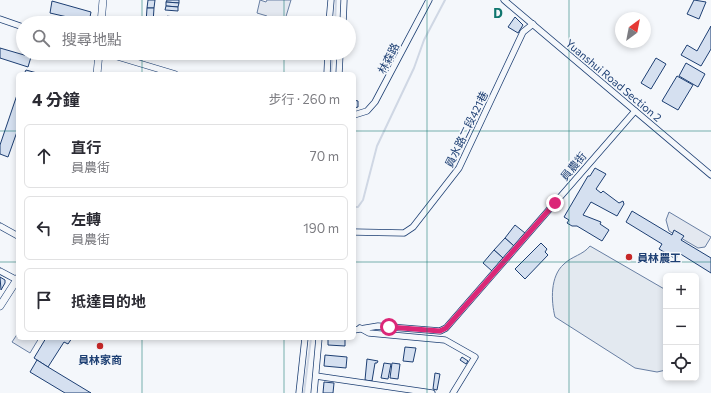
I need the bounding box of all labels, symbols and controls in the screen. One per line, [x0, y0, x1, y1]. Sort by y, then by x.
text: D [493, 5, 503, 21]
north arrow [615, 12, 651, 48]
search box [16, 16, 356, 60]
icon: search [30, 27, 52, 49]
text: 搜尋地點 [62, 30, 122, 48]
street label: Yuanshui Road Section 2 [563, 36, 665, 124]
street label: 林森路 [375, 40, 401, 76]
text: 4 分鐘 [32, 89, 80, 110]
street label: 員水路二段421巷 [442, 89, 490, 169]
text: 步行 · 260 m [269, 91, 340, 107]
text: 直行 [71, 138, 101, 156]
icon: ahead [33, 145, 55, 167]
text: 70 m [310, 148, 339, 164]
street label: 員農街 [557, 149, 589, 183]
text: 員農街 [71, 159, 110, 175]
route end [546, 194, 564, 212]
text: 左轉 [71, 210, 101, 228]
icon: left [33, 217, 55, 239]
text: 190 m [303, 220, 339, 236]
text: 員農街 [71, 231, 110, 247]
place label: 員林農工 [637, 251, 681, 264]
marker: 員林農工 [624, 252, 634, 262]
map controls [663, 273, 699, 381]
button: + [663, 273, 699, 309]
icon: arrive [33, 289, 55, 311]
text: 抵達目的地 [71, 292, 146, 310]
button: − [663, 309, 699, 345]
route start [380, 318, 398, 336]
marker: 員林家商 [95, 341, 105, 351]
button: locate [663, 345, 699, 381]
place label: 員林家商 [78, 353, 122, 366]

